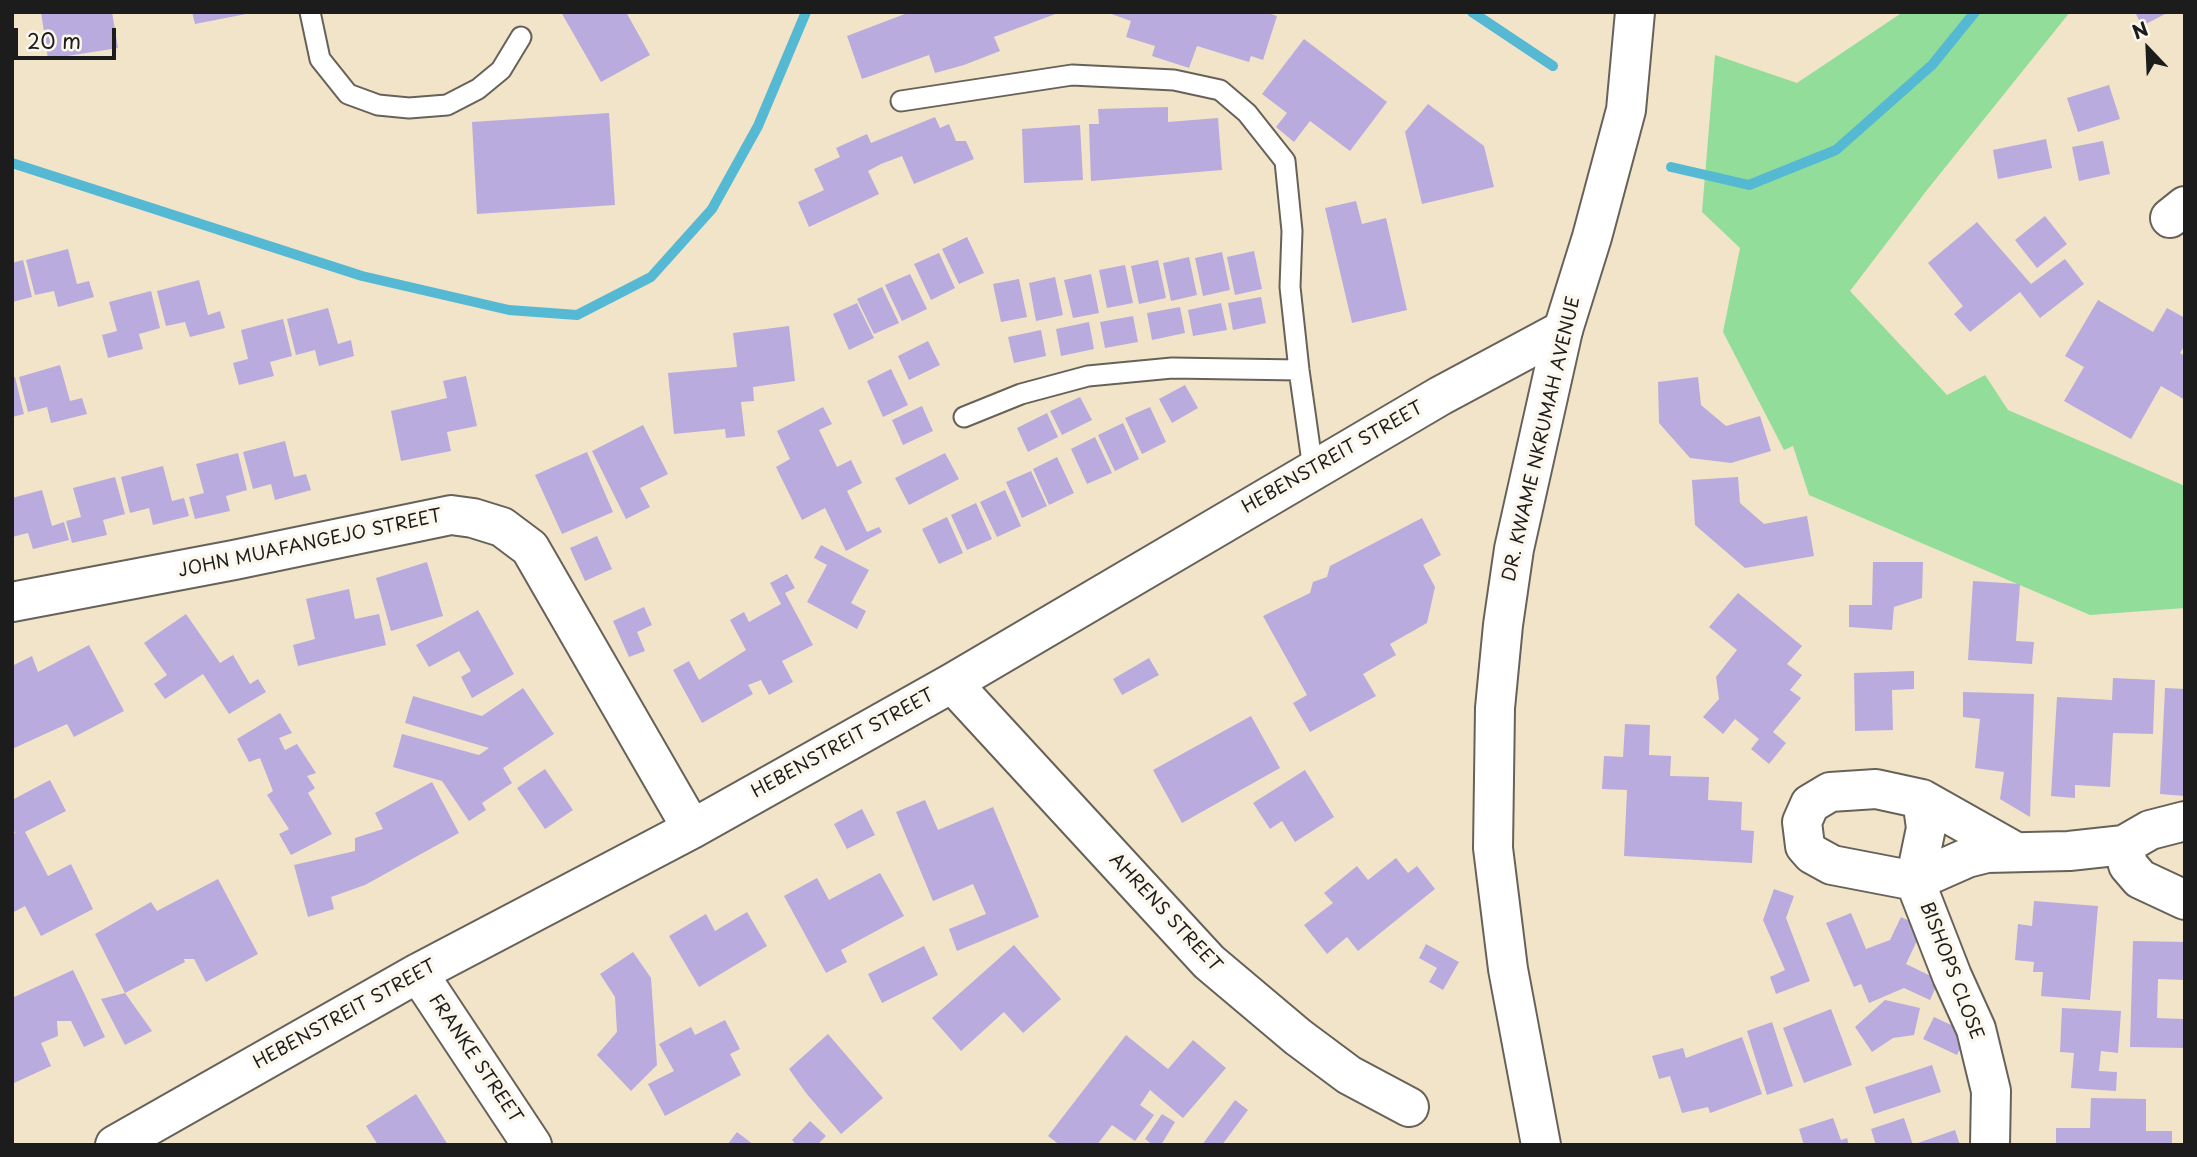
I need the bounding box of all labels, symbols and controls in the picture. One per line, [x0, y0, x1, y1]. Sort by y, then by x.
scale bar [18, 14, 119, 58]
north arrow [2113, 14, 2183, 84]
text: N [2127, 14, 2152, 45]
text: 20 m [27, 24, 81, 56]
street label: DR. KWAME NKRUMAH AVENUE [1499, 295, 1585, 583]
street label: HEBENSTREIT STREET [1239, 397, 1427, 519]
street label: JOHN MUAFANGEJO STREET [176, 505, 444, 583]
street label: HEBENSTREIT STREET [748, 685, 938, 803]
street label: AHRENS STREET [1104, 849, 1226, 977]
street label: BISHOPS CLOSE [1915, 899, 1987, 1043]
street label: HEBENSTREIT STREET [250, 956, 440, 1074]
street label: FRANKE STREET [424, 990, 526, 1128]

